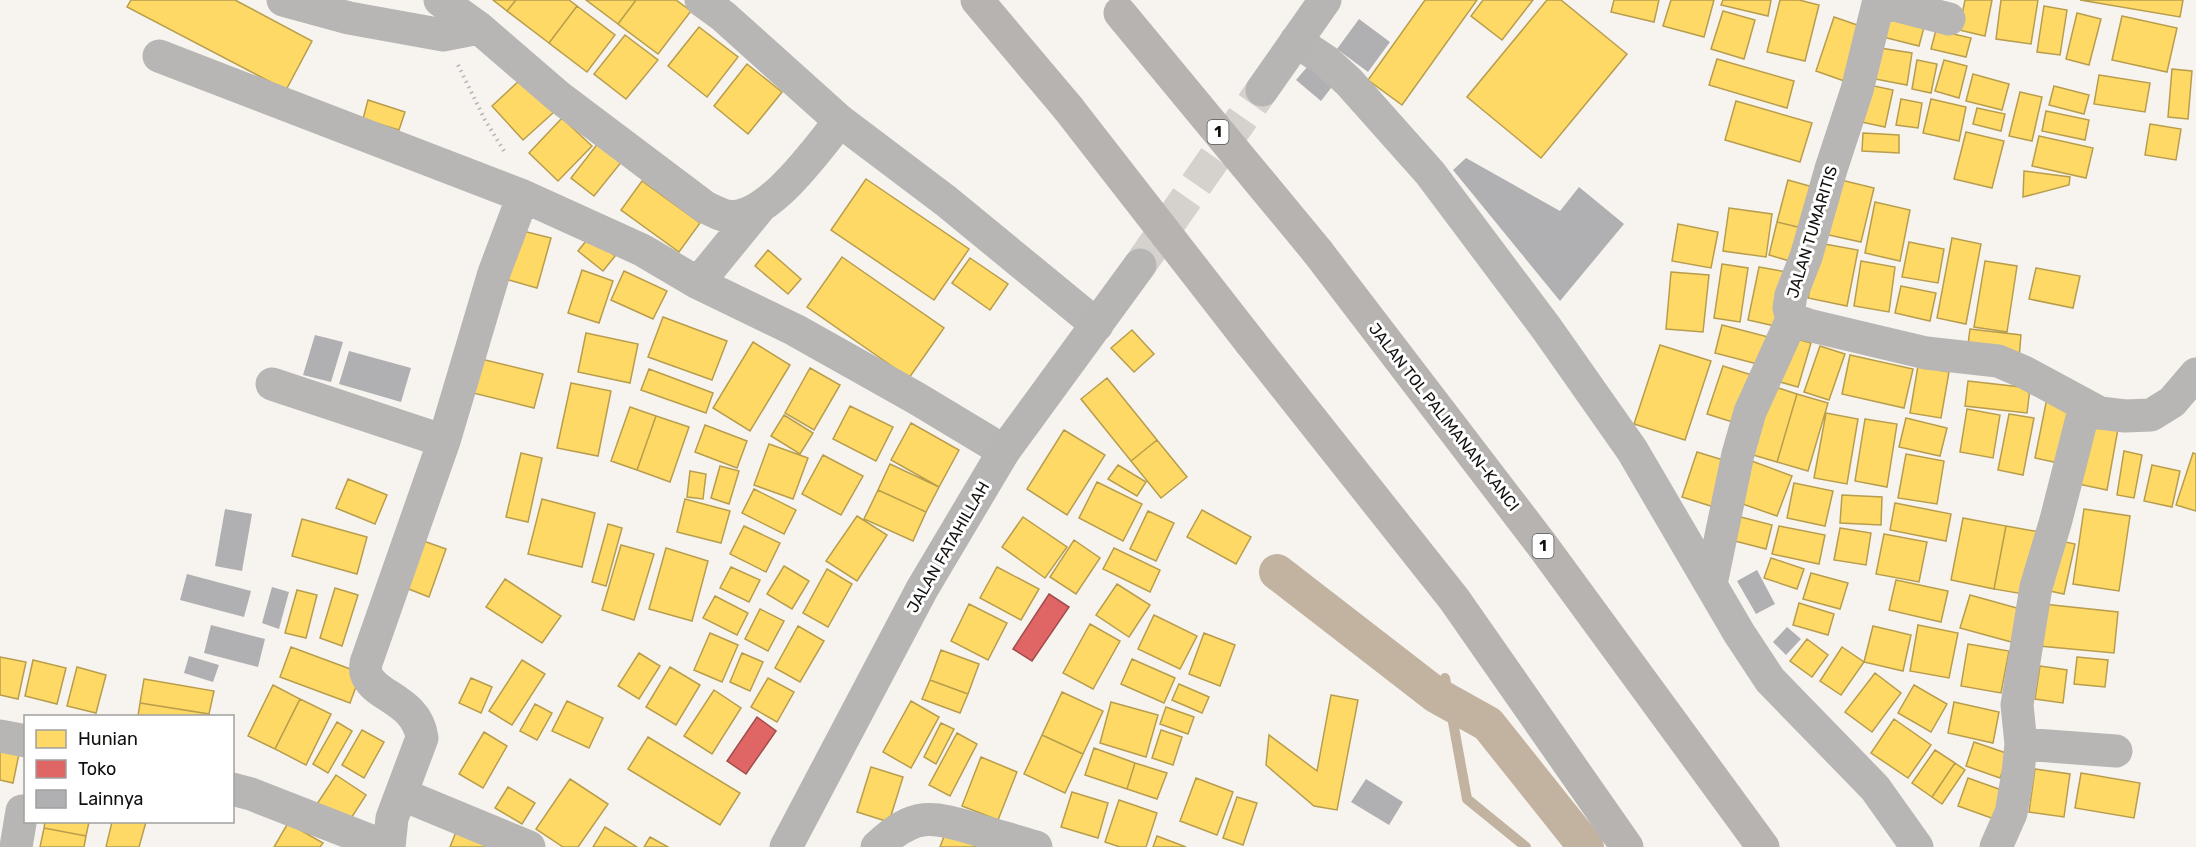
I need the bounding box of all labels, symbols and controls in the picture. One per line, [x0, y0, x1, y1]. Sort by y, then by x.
road number: 1 [1208, 120, 1228, 144]
street label: JALAN TUMARITIS [1783, 164, 1841, 300]
street label: JALAN TOL PALIMANAN–KANCI [1365, 319, 1523, 515]
street label: JALAN FATAHILLAH [903, 478, 993, 616]
road number: 1 [1532, 534, 1554, 558]
legend [24, 715, 234, 823]
text: Hunian [78, 728, 138, 750]
text: Toko [78, 758, 116, 780]
text: Lainnya [78, 788, 143, 810]

